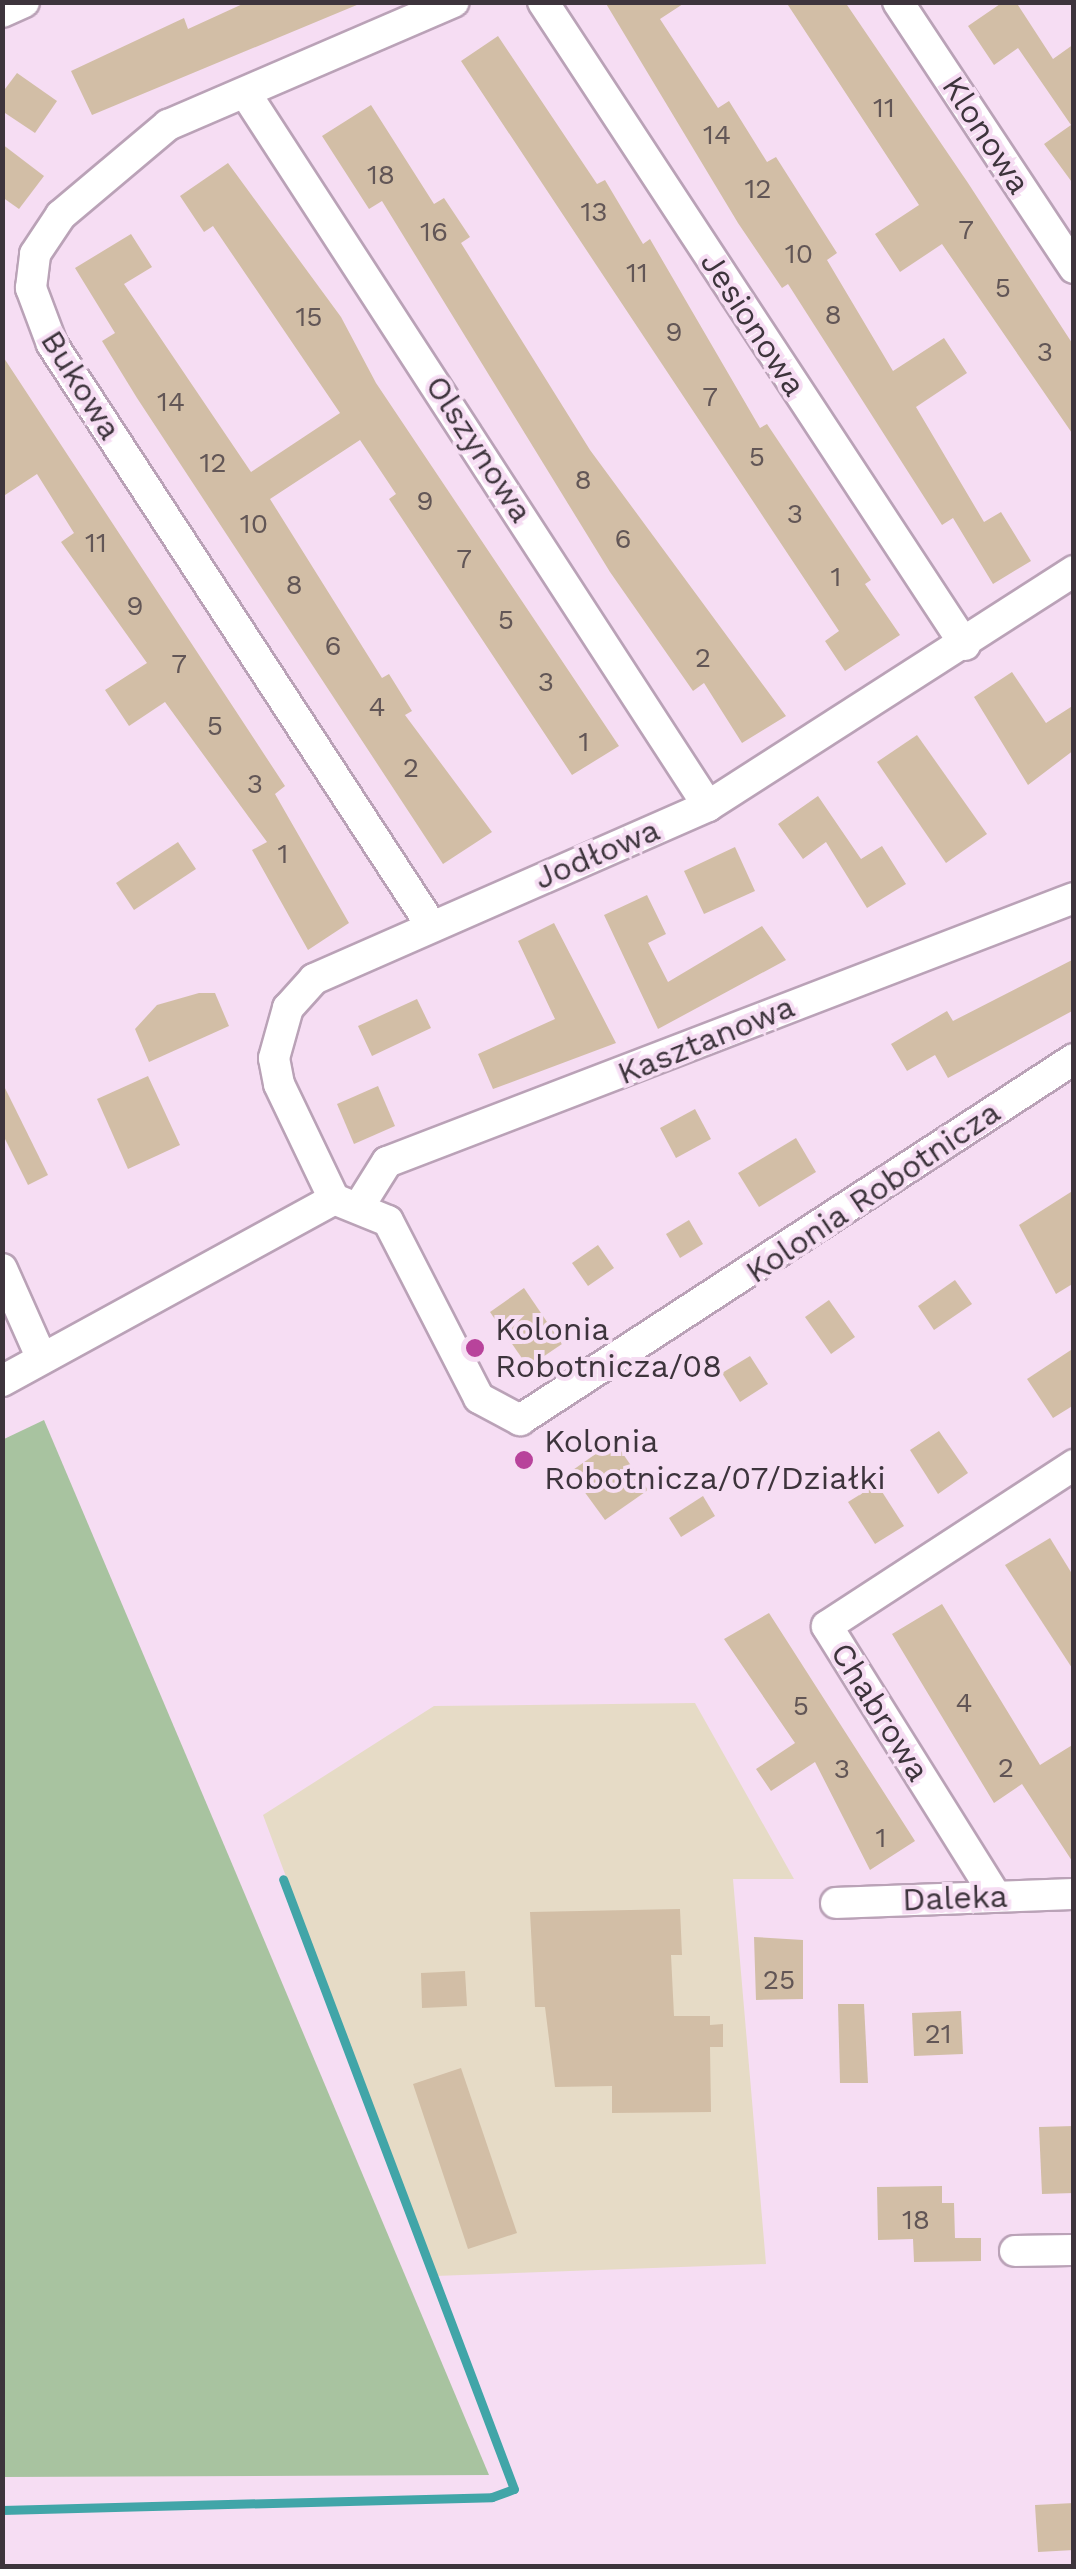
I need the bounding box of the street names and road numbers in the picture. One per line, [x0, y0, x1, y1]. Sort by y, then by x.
street label: Klonowa [934, 69, 1038, 201]
street label: Jesionowa [692, 245, 814, 403]
street label: Bukowa [33, 323, 129, 447]
street label: Olszynowa [417, 368, 541, 530]
street label: Jodłowa [529, 810, 665, 898]
street label: Kasztanowa [612, 987, 800, 1093]
street label: Kolonia Robotnicza [738, 1092, 1008, 1292]
street label: Chabrowa [822, 1636, 938, 1788]
street label: Daleka [902, 1877, 1008, 1919]

